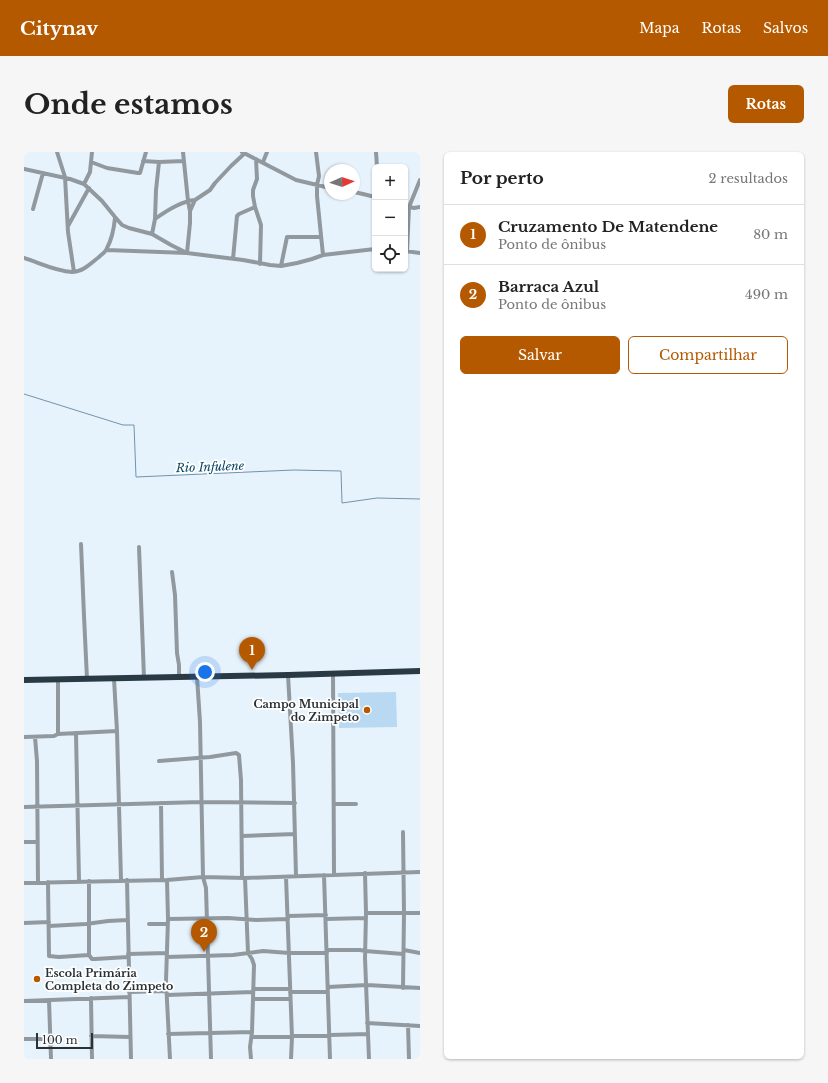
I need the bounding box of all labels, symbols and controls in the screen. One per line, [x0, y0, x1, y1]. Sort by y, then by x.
text: Citynav [20, 17, 98, 40]
text: Mapa [639, 19, 680, 37]
text: Rotas [702, 19, 741, 37]
text: Salvos [763, 19, 808, 37]
button: Rotas [728, 85, 804, 123]
text: Onde estamos [24, 87, 233, 122]
north arrow [324, 164, 360, 200]
map controls [372, 164, 408, 272]
button: + [372, 164, 408, 200]
text: Por perto [460, 168, 544, 189]
text: 2 resultados [709, 170, 788, 187]
button: − [372, 200, 408, 236]
text: Cruzamento De Matendene [498, 217, 718, 236]
text: 1 [470, 226, 476, 243]
text: 80 m [753, 226, 788, 243]
button: locate [372, 236, 408, 272]
text: Ponto de ônibus [498, 236, 606, 253]
text: Barraca Azul [498, 277, 599, 296]
text: 2 [469, 286, 477, 303]
text: 490 m [745, 286, 788, 303]
text: Ponto de ônibus [498, 296, 606, 313]
button: Salvar [460, 336, 620, 374]
button: Compartilhar [628, 336, 788, 374]
water label: Rio Infulene [175, 458, 245, 475]
pin: 1 [239, 637, 265, 670]
your location [195, 662, 215, 682]
place label: Campo Municipal do Zimpeto [253, 697, 359, 724]
marker: Campo Municipal do Zimpeto [362, 705, 372, 715]
pin: 2 [191, 919, 217, 952]
place label: Escola Primária Completa do Zimpeto [45, 966, 173, 993]
marker: Escola Primária Completa do Zimpeto [32, 974, 42, 984]
scale bar [36, 1031, 93, 1050]
text: 100 m [42, 1033, 78, 1047]

